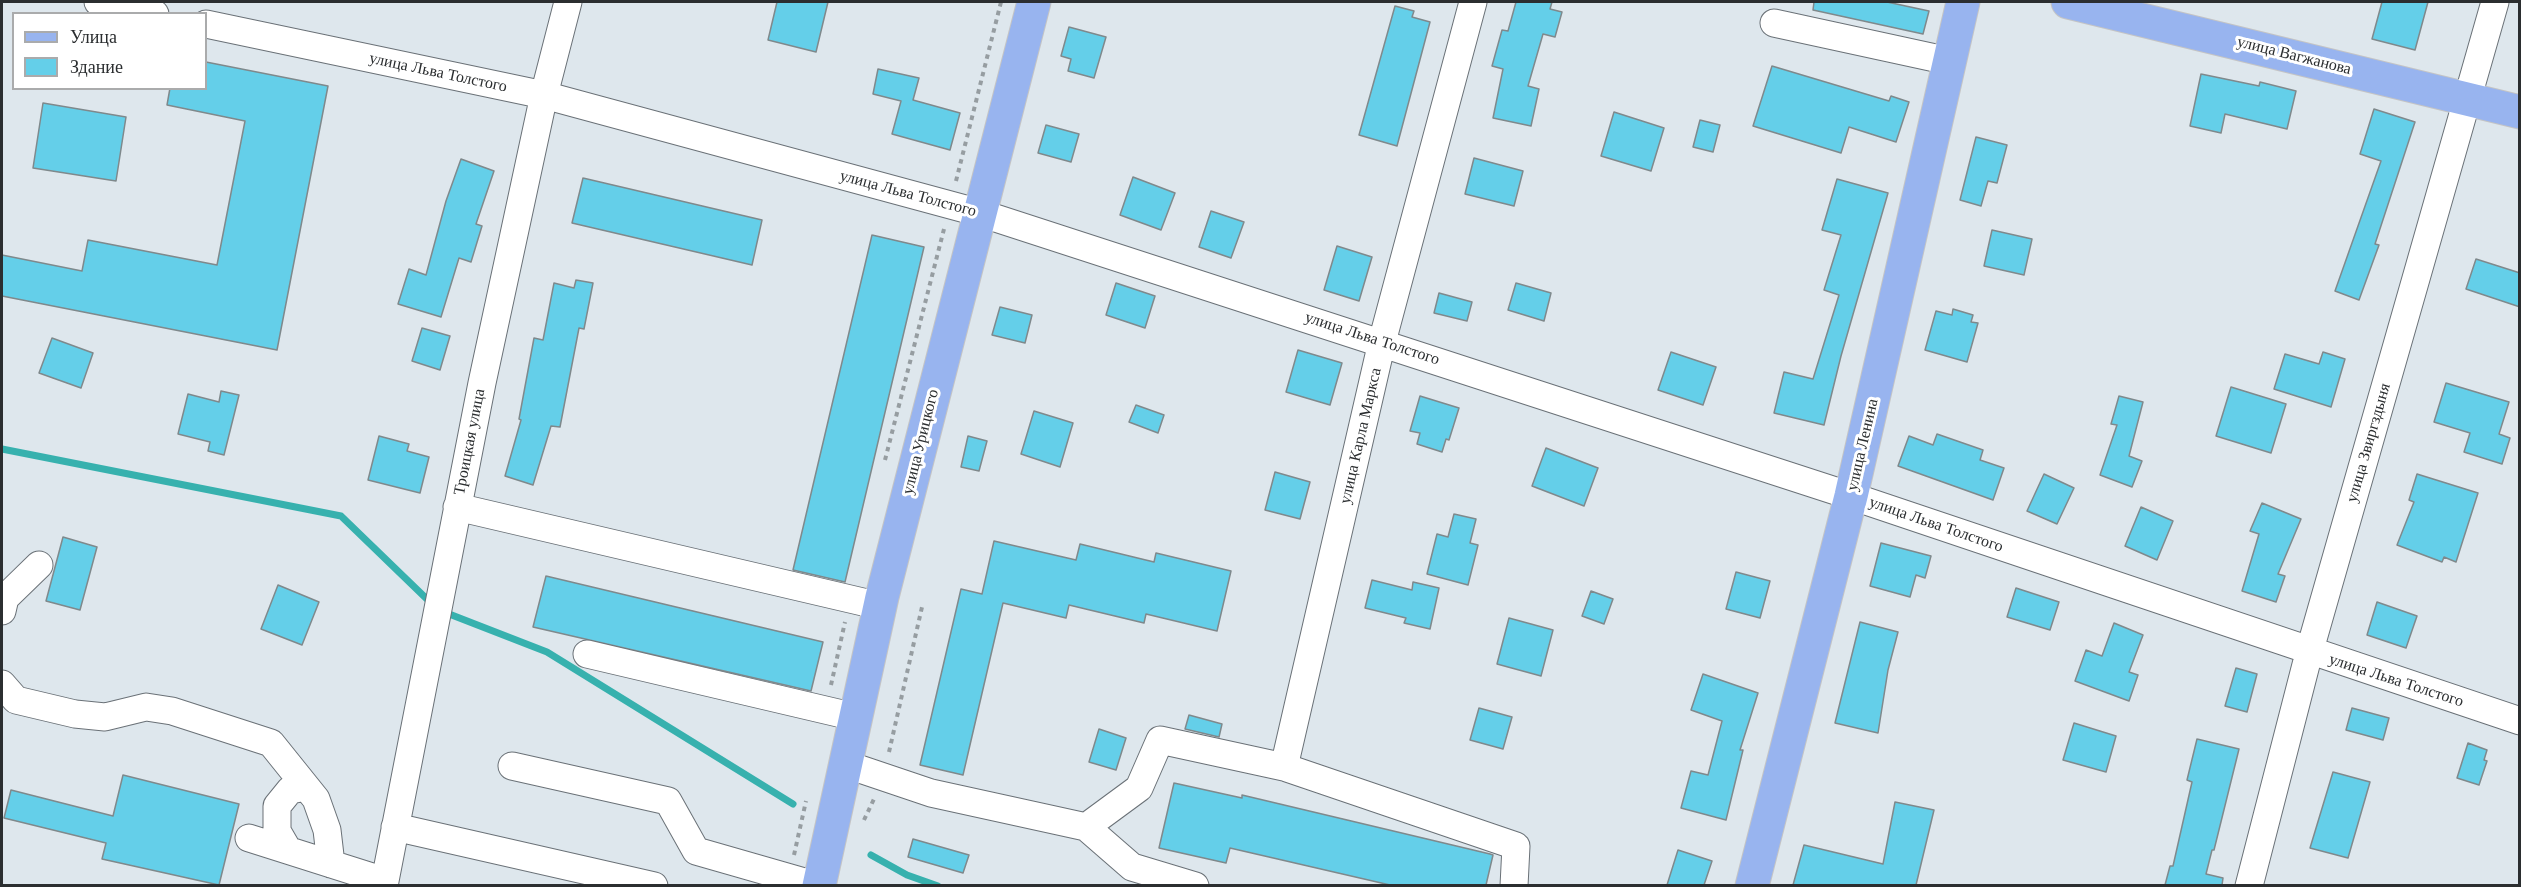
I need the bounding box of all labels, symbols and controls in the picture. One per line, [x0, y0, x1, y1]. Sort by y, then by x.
legend [12, 12, 207, 90]
text: Улица [70, 27, 117, 47]
street label: улица Вагжанова [2235, 33, 2353, 79]
street label: улица Льва Толстого [367, 49, 509, 97]
text: Здание [70, 57, 123, 77]
street label: улица Льва Толстого [838, 167, 978, 221]
street label: улица Льва Толстого [1302, 308, 1442, 370]
street label: улица Карла Маркса [1336, 366, 1386, 506]
street label: улица Звиргздыня [2343, 381, 2395, 505]
street label: Троицкая улица [450, 387, 490, 497]
street label: улица Урицкого [899, 387, 943, 497]
street label: улица Ленина [1843, 397, 1883, 493]
street label: улица Льва Толстого [1866, 493, 2006, 557]
street label: улица Льва Толстого [2326, 650, 2466, 712]

